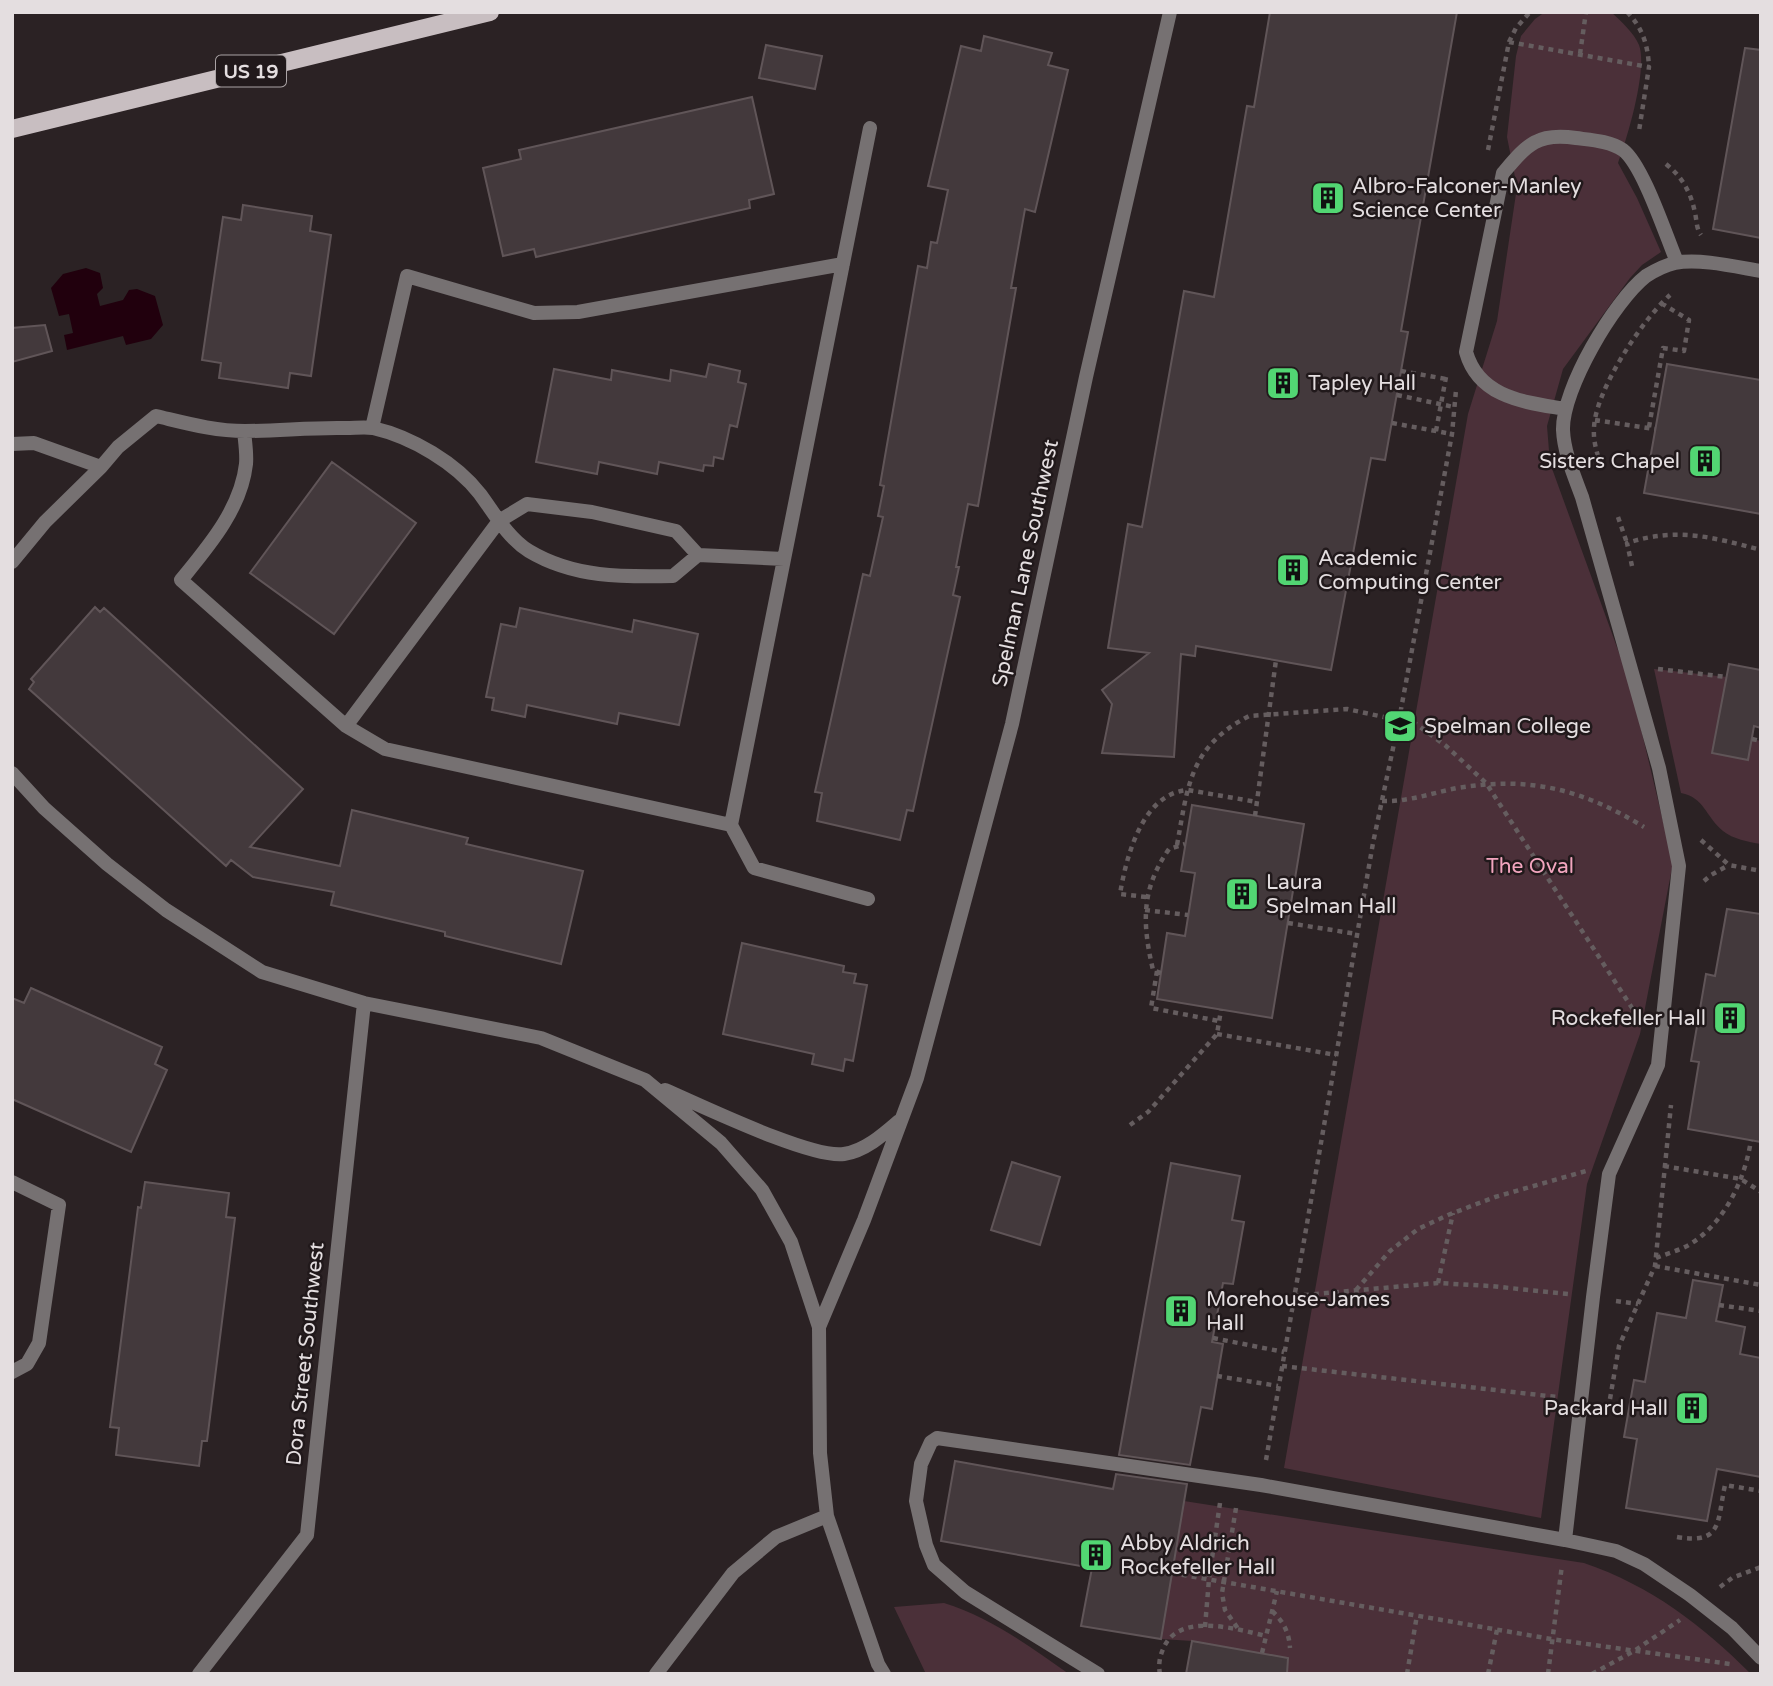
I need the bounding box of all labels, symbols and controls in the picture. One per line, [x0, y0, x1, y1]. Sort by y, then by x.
road number: US 19 [216, 55, 286, 86]
place label: Albro-Falconer-Manley Science Center [1352, 174, 1582, 223]
building icon: Albro-Falconer-Manley Science Center [1309, 179, 1347, 217]
building icon: Tapley Hall [1264, 364, 1302, 402]
place label: Tapley Hall [1308, 371, 1416, 396]
street label: Spelman Lane Southwest [987, 437, 1064, 689]
building icon: Sisters Chapel [1686, 442, 1724, 480]
place label: Sisters Chapel [1539, 449, 1680, 474]
place label: Academic Computing Center [1318, 546, 1502, 595]
building icon: Academic Computing Center [1274, 551, 1312, 589]
school or university icon: Spelman College [1381, 707, 1419, 745]
place label: Spelman College [1424, 714, 1591, 739]
park label: The Oval [1486, 854, 1574, 879]
place label: Laura Spelman Hall [1266, 870, 1397, 919]
building icon: Laura Spelman Hall [1223, 875, 1261, 913]
building icon: Rockefeller Hall [1711, 999, 1749, 1037]
place label: Rockefeller Hall [1551, 1006, 1706, 1031]
street label: Dora Street Southwest [281, 1241, 330, 1467]
place label: Morehouse-James Hall [1206, 1287, 1390, 1336]
building icon: Morehouse-James Hall [1162, 1292, 1200, 1330]
building icon: Packard Hall [1673, 1389, 1711, 1427]
place label: Packard Hall [1544, 1396, 1668, 1421]
place label: Abby Aldrich Rockefeller Hall [1120, 1531, 1275, 1580]
building icon: Abby Aldrich Rockefeller Hall [1077, 1536, 1115, 1574]

